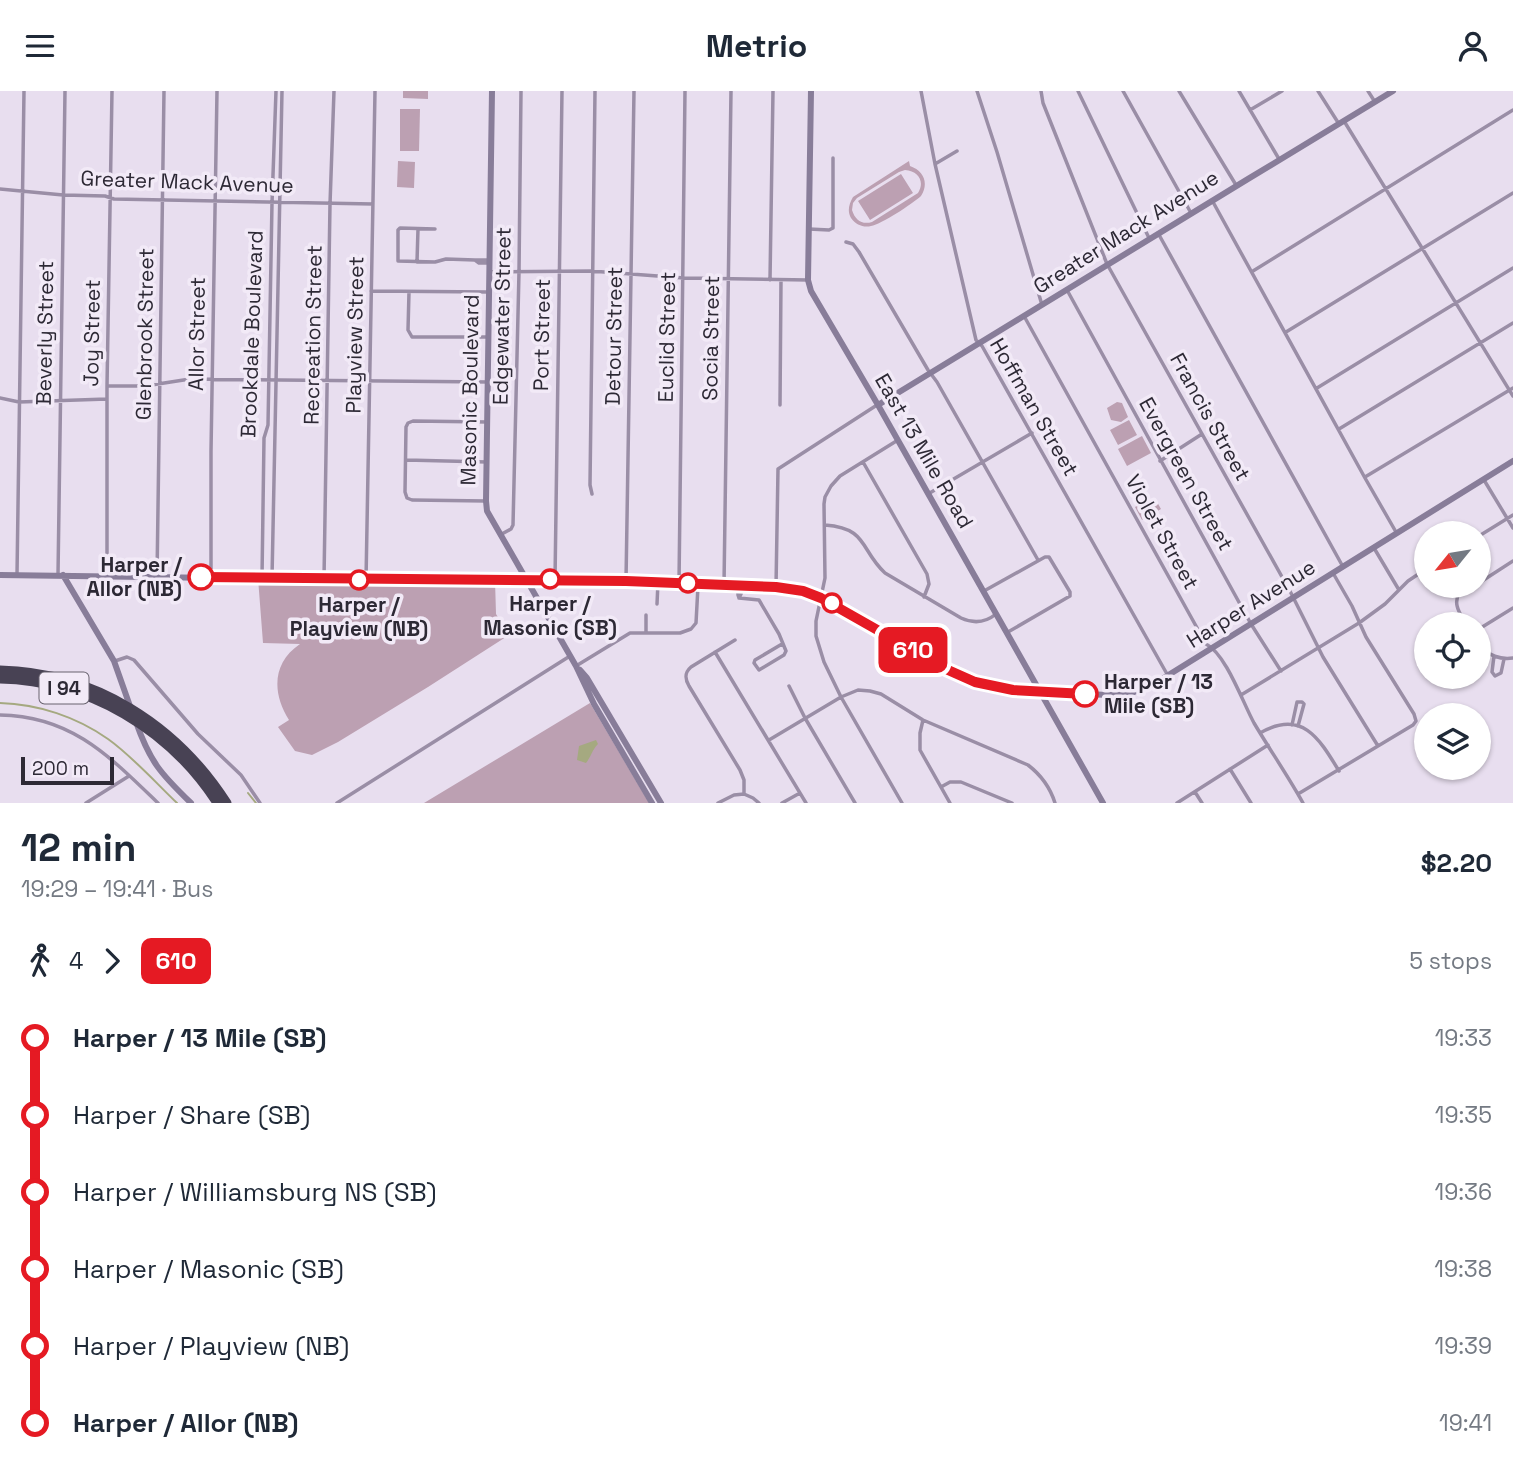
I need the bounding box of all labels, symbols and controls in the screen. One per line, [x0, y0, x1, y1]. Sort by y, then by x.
text: Metrio [706, 26, 807, 66]
icon: menu [21, 27, 59, 65]
icon: person [1454, 27, 1492, 65]
street label: Greater Mack Avenue [80, 164, 294, 199]
street label: Greater Mack Avenue [1028, 164, 1223, 300]
street label: Edgewater Street [486, 227, 517, 405]
street label: Brookdale Boulevard [234, 230, 269, 438]
street label: Recreation Street [297, 245, 328, 425]
street label: Glenbrook Street [129, 248, 160, 420]
street label: Playview Street [340, 256, 369, 414]
street label: Beverly Street [30, 260, 59, 406]
street label: Detour Street [599, 266, 628, 405]
street label: Euclid Street [652, 271, 681, 403]
street label: Socia Street [696, 275, 725, 401]
street label: Allor Street [182, 277, 211, 391]
street label: Joy Street [77, 279, 106, 387]
street label: Port Street [527, 279, 556, 391]
street label: Masonic Boulevard [454, 294, 485, 486]
street label: Hoffman Street [984, 333, 1085, 481]
street label: Francis Street [1164, 348, 1257, 485]
street label: East 13 Mile Road [869, 368, 980, 533]
street label: Evergreen Street [1133, 392, 1240, 555]
street label: Violet Street [1120, 469, 1205, 594]
north arrow [1414, 521, 1491, 599]
map controls [1414, 521, 1491, 780]
place label: Harper / Allor (NB) [87, 551, 183, 602]
street label: Harper Avenue [1181, 553, 1320, 654]
marker: Harper / Allor (NB) [188, 564, 214, 590]
marker: Harper / Masonic (SB) [540, 569, 560, 589]
marker: Harper / Playview (NB) [349, 570, 369, 590]
unlabelled marker [678, 573, 698, 593]
place label: Harper / Masonic (SB) [483, 590, 617, 641]
place label: Harper / Playview (NB) [290, 591, 428, 642]
unlabelled marker [822, 593, 842, 613]
button: locate [1414, 612, 1491, 689]
line badge: 610 [873, 627, 953, 673]
text: 610 [892, 634, 934, 665]
place label: Harper / 13 Mile (SB) [1104, 668, 1213, 719]
road number: I 94 [40, 673, 88, 703]
marker: Harper / 13 Mile (SB) [1072, 681, 1098, 707]
button: layers [1414, 703, 1491, 780]
scale bar [21, 754, 114, 786]
text: 200 m [32, 756, 89, 781]
text: 12 min [21, 824, 136, 872]
text: $2.20 [1421, 846, 1492, 880]
text: 19:29 – 19:41 · Bus [21, 874, 213, 904]
icon: walk [21, 942, 59, 980]
icon: forward [93, 942, 131, 980]
text: 610 [155, 945, 197, 976]
text: 4 [69, 946, 83, 976]
text: 5 stops [1409, 946, 1492, 976]
text: Harper / 13 Mile (SB) [73, 1021, 326, 1055]
text: 19:33 [1435, 1023, 1492, 1053]
text: Harper / Share (SB) [73, 1098, 310, 1132]
text: 19:35 [1435, 1100, 1492, 1130]
text: Harper / Williamsburg NS (SB) [73, 1175, 436, 1209]
text: 19:36 [1435, 1177, 1492, 1207]
text: Harper / Masonic (SB) [73, 1252, 344, 1286]
text: 19:38 [1434, 1254, 1492, 1284]
text: Harper / Playview (NB) [73, 1329, 349, 1363]
text: 19:39 [1435, 1331, 1492, 1361]
text: Harper / Allor (NB) [73, 1406, 298, 1440]
text: 19:41 [1439, 1408, 1492, 1438]

